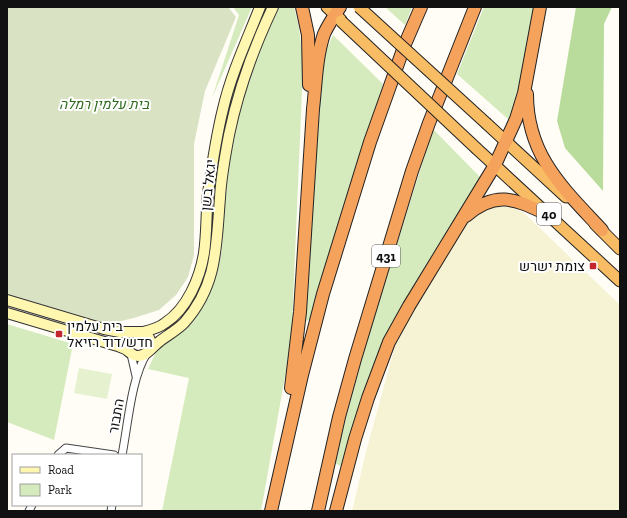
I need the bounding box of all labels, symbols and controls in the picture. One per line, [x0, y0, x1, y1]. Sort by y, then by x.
park label: בית עלמין רמלה [59, 96, 150, 113]
street label: יגאל בשן [197, 159, 220, 212]
road number: 40 [537, 203, 561, 225]
road number: 431 [372, 245, 400, 267]
place label: צומת ישרש [519, 258, 585, 275]
marker: צומת ישרש [588, 261, 598, 271]
place label: בית עלמין חדש/דוד רזיאל [67, 318, 153, 351]
marker: בית עלמין חדש/דוד רזיאל [54, 329, 64, 339]
street label: התבור [105, 397, 128, 435]
legend [12, 454, 142, 506]
text: Road [48, 463, 74, 477]
text: Park [48, 483, 73, 497]

